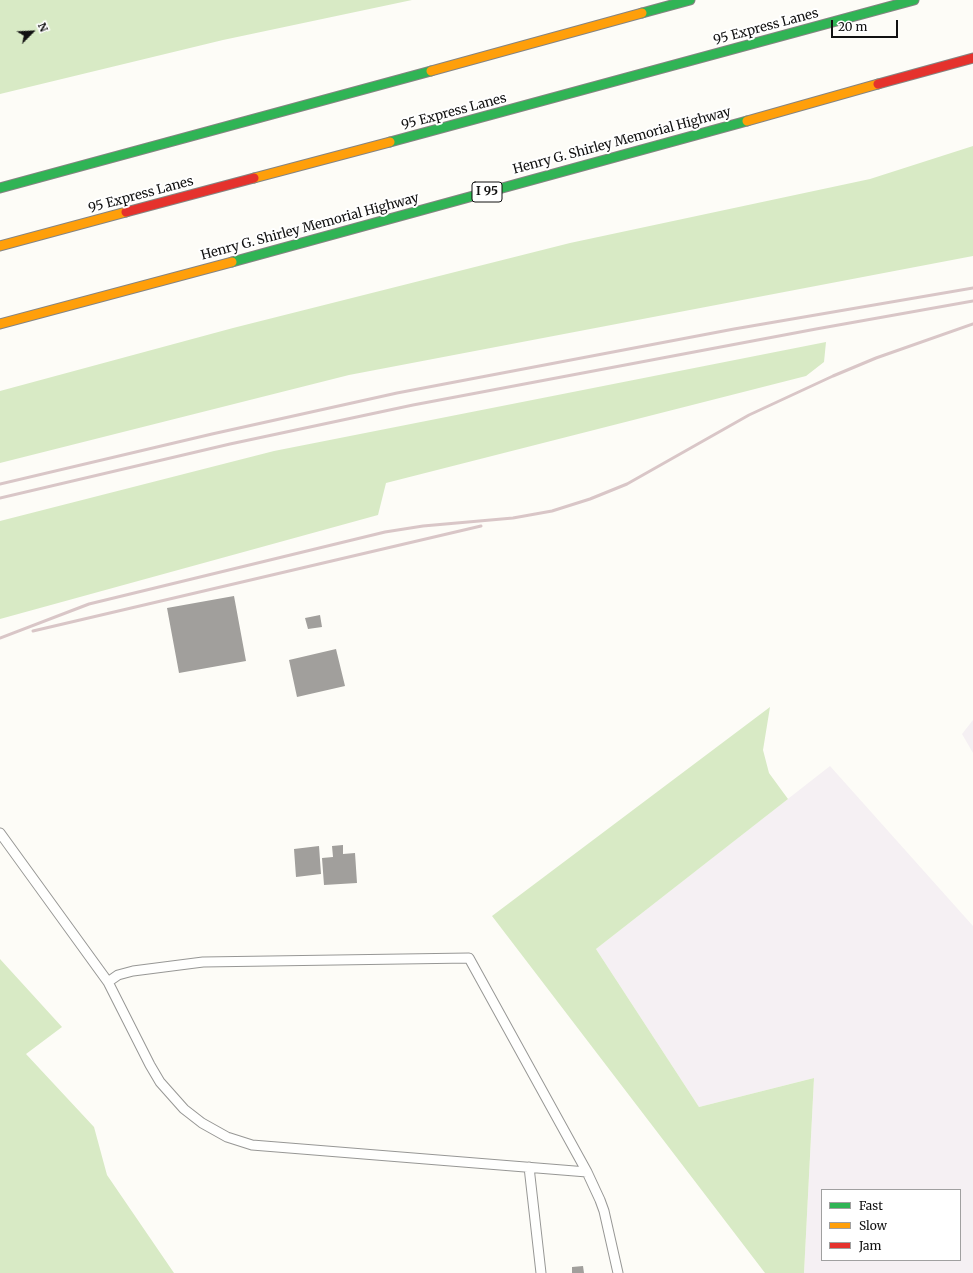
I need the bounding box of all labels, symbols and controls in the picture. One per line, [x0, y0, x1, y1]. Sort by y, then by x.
street label: 95 Express Lanes [712, 5, 820, 49]
north arrow [12, 12, 52, 52]
scale bar [833, 12, 900, 38]
text: 20 m [838, 19, 867, 34]
text: N [35, 20, 51, 34]
street label: 95 Express Lanes [400, 90, 508, 134]
street label: Henry G. Shirley Memorial Highway [511, 104, 733, 178]
street label: 95 Express Lanes [87, 173, 195, 217]
road number: I 95 [472, 182, 502, 202]
street label: Henry G. Shirley Memorial Highway [199, 190, 421, 264]
legend [821, 1189, 961, 1261]
text: Fast [859, 1198, 883, 1213]
text: Slow [859, 1218, 887, 1233]
text: Jam [859, 1238, 881, 1253]

